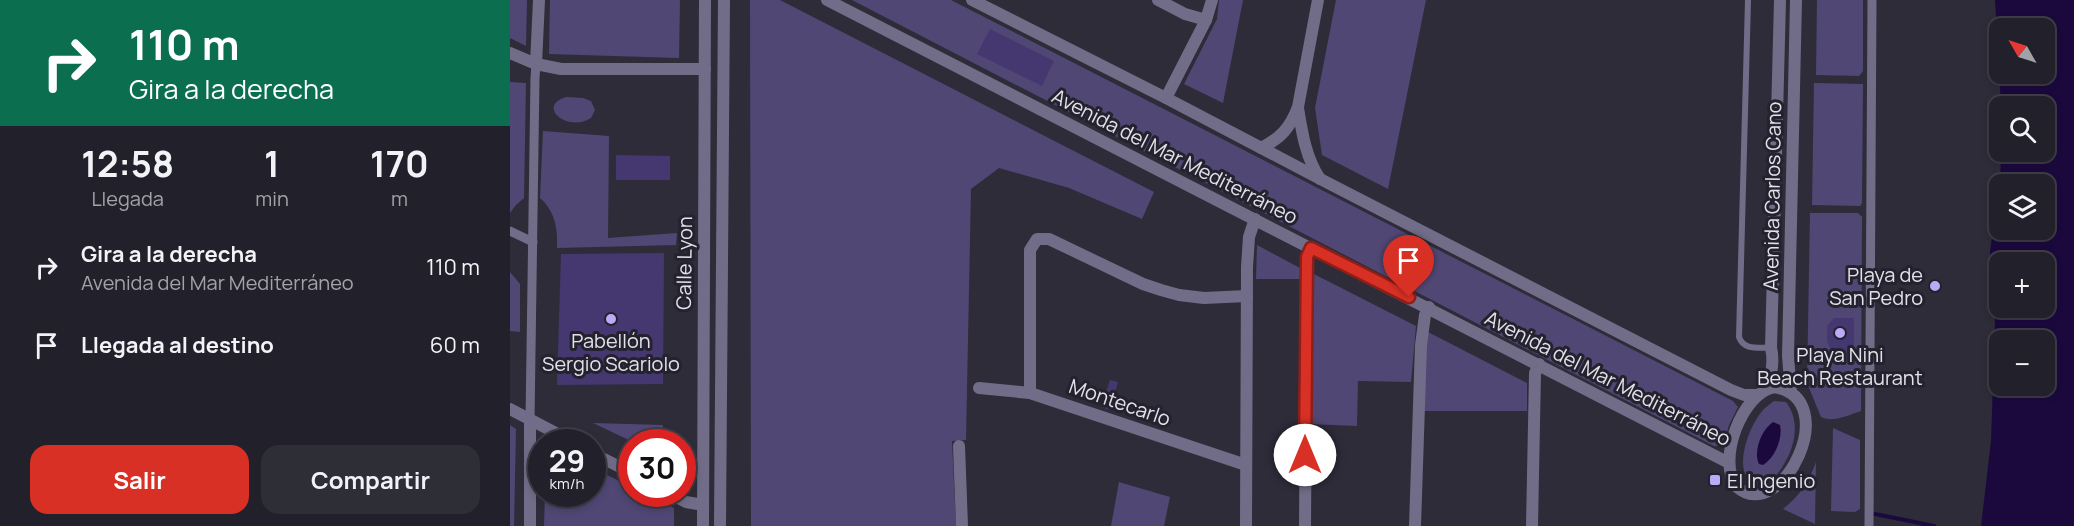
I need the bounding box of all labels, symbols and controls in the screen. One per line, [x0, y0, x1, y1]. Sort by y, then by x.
text: 110 m [129, 15, 240, 73]
north arrow [1989, 18, 2055, 84]
map controls [1989, 18, 2055, 396]
icon: right [30, 24, 108, 102]
text: Gira a la derecha [129, 70, 334, 107]
street label: Avenida del Mar Mediterráneo [1047, 82, 1303, 230]
button: search [1989, 96, 2055, 162]
street label: Avenida Carlos Cano [1757, 101, 1787, 291]
text: 12:58 [81, 139, 174, 188]
text: 1 [264, 139, 280, 188]
text: 170 [370, 139, 429, 188]
button: layers [1989, 174, 2055, 240]
text: Llegada [91, 185, 164, 212]
text: min [255, 185, 289, 212]
text: m [391, 185, 408, 212]
street label: Calle Lyon [670, 216, 698, 310]
pin [1383, 235, 1434, 297]
text: Gira a la derecha [81, 239, 257, 269]
icon: arrive [1392, 244, 1425, 277]
icon: right [30, 251, 63, 284]
text: 110 m [426, 252, 480, 282]
button: + [1989, 252, 2055, 318]
place label: Playa de San Pedro [1829, 261, 1923, 311]
text: Avenida del Mar Mediterráneo [81, 269, 354, 296]
marker: Playa de San Pedro [1928, 279, 1942, 293]
street label: Avenida del Mar Mediterráneo [1480, 304, 1736, 452]
marker: Pabellón Sergio Scariolo [604, 312, 618, 326]
marker: Playa Nini Beach Restaurant [1833, 326, 1847, 340]
place label: Pabellón Sergio Scariolo [542, 327, 680, 377]
icon: arrive [30, 329, 63, 362]
text: Llegada al destino [81, 330, 274, 360]
text: 60 m [430, 330, 480, 360]
button: − [1989, 330, 2055, 396]
place label: Playa Nini Beach Restaurant [1757, 341, 1923, 391]
street label: Montecarlo [1066, 372, 1174, 432]
position arrow [1273, 423, 1337, 487]
speed limit sign: 30 [618, 429, 696, 507]
text: 29 [549, 440, 585, 481]
button: Salir [30, 445, 249, 514]
button: Compartir [261, 445, 480, 514]
place label: El Ingenio [1727, 467, 1815, 494]
text: km/h [550, 473, 584, 494]
marker: El Ingenio [1708, 473, 1722, 487]

